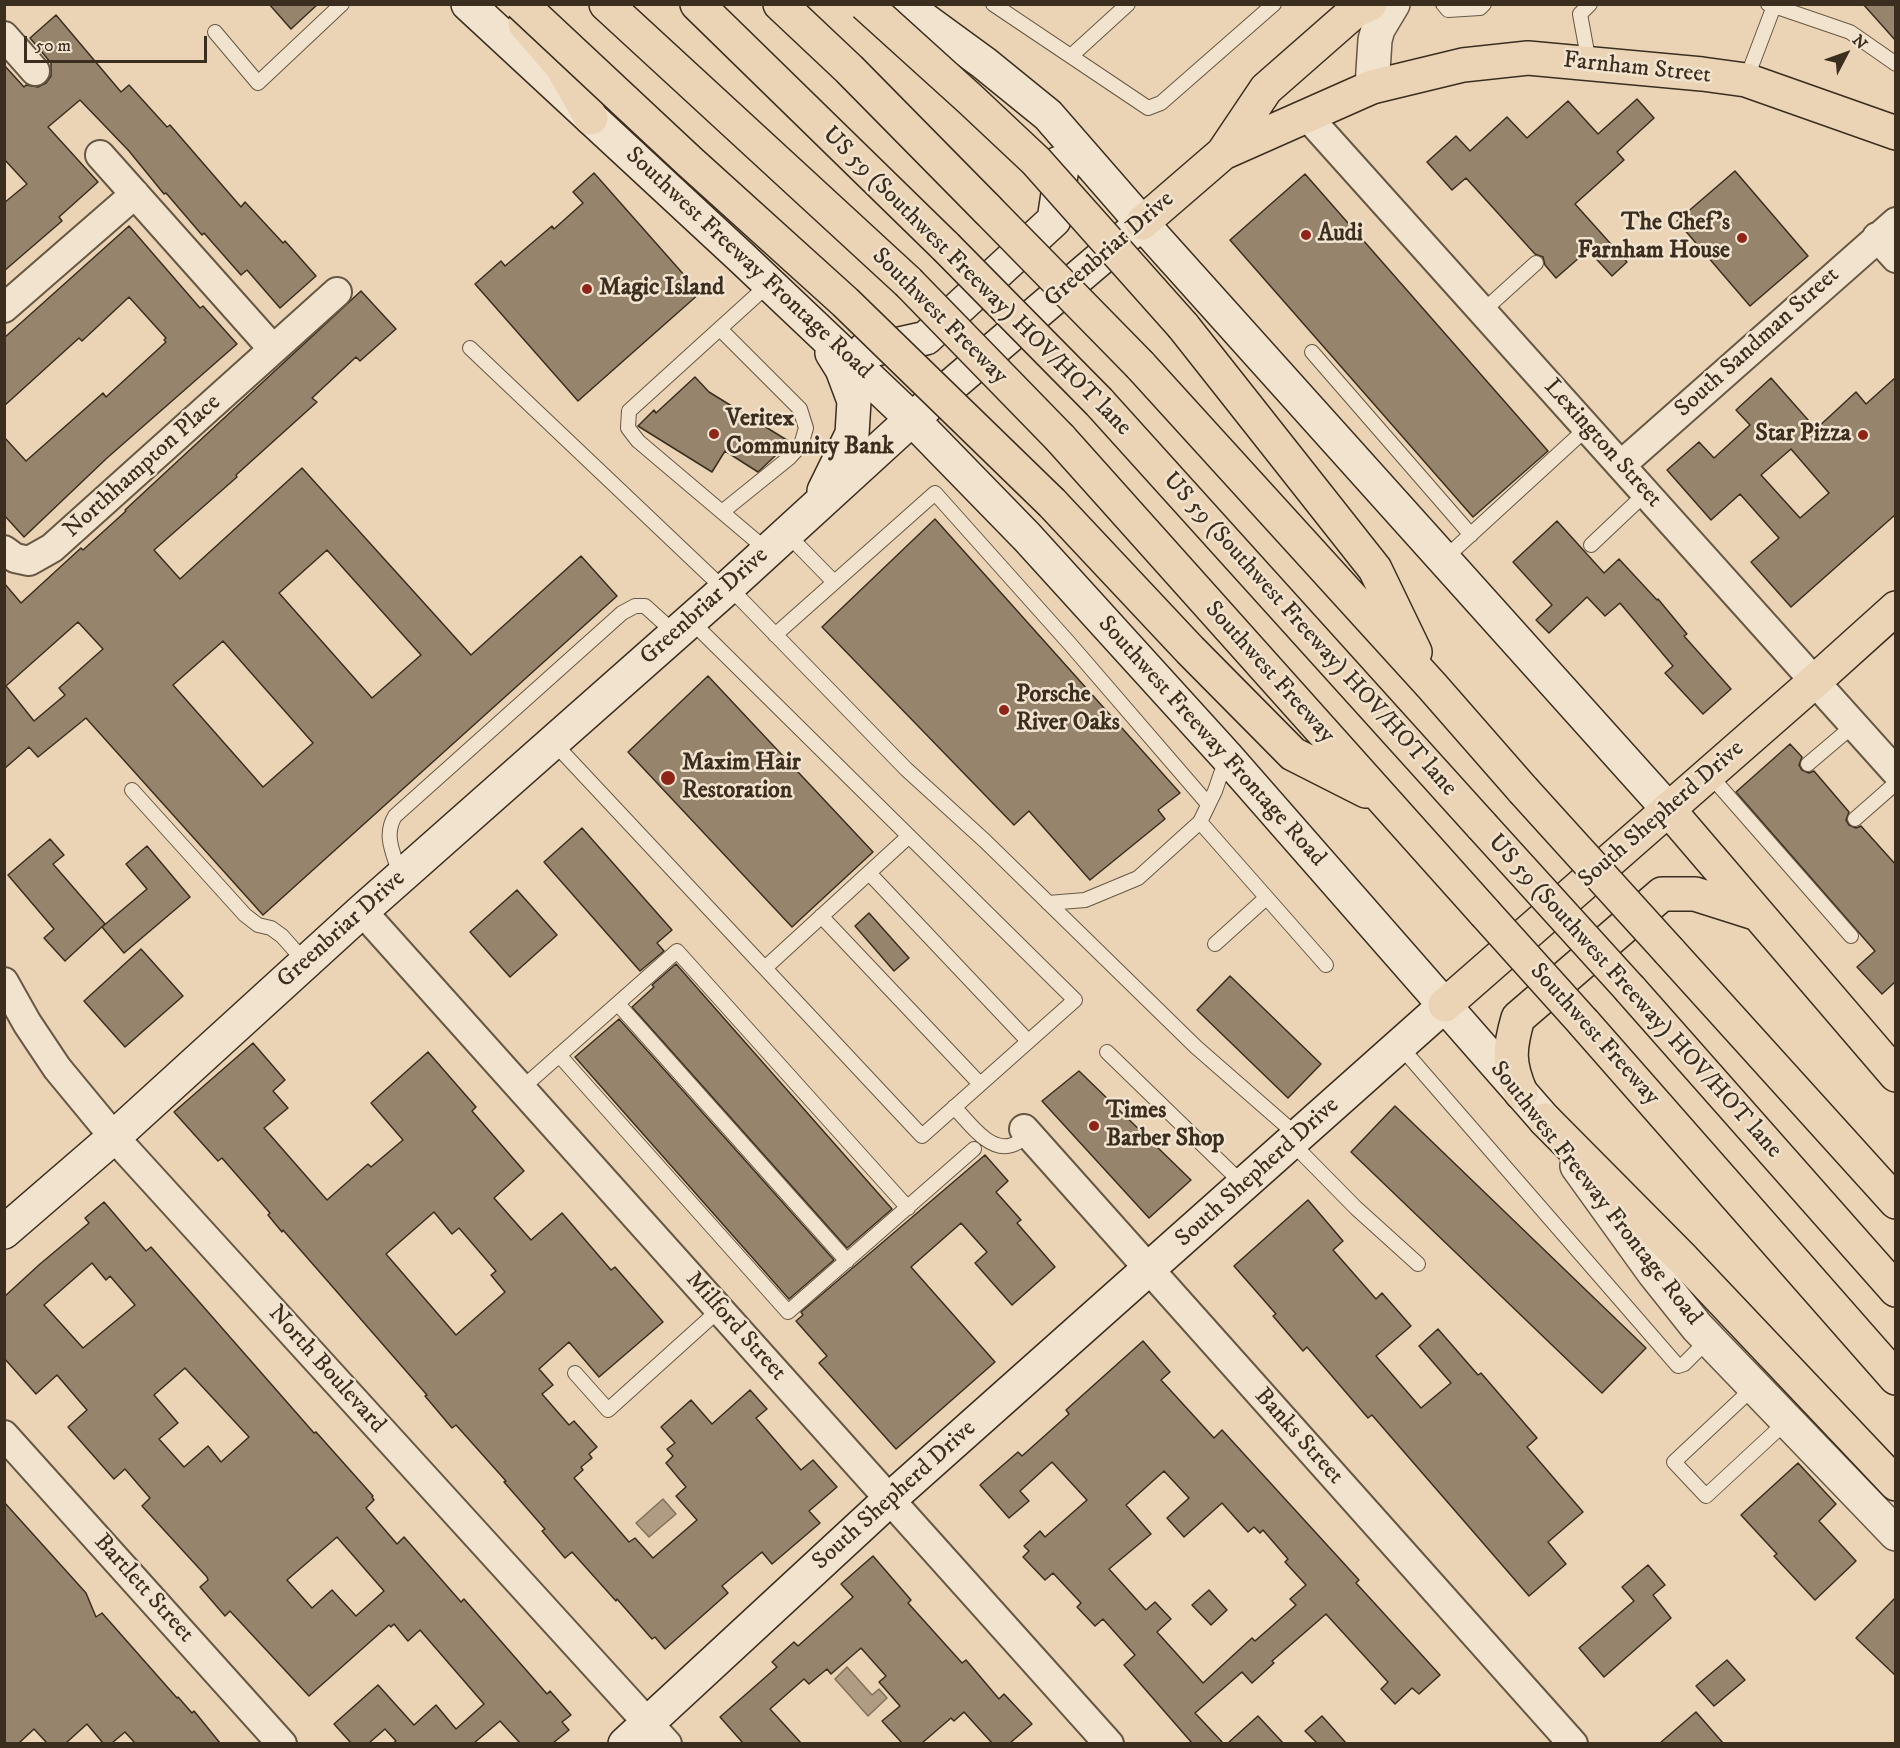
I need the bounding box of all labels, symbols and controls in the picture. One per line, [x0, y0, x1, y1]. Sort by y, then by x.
scale bar [27, 24, 210, 62]
north arrow [1816, 24, 1876, 84]
text: N [1848, 31, 1871, 54]
text: 50 m [35, 35, 71, 57]
street label: Farnham Street [1562, 47, 1712, 91]
street label: US 59 (Southwest Freeway) HOV/HOT lane [815, 121, 1137, 443]
street label: Southwest Freeway Frontage Road [619, 142, 877, 386]
street label: Greenbriar Drive [1039, 186, 1181, 314]
place label: The Chef’s Farnham House [1577, 210, 1730, 266]
place label: Audi [1318, 221, 1363, 249]
marker: Audi [1299, 228, 1313, 242]
marker: The Chef’s Farnham House [1735, 231, 1749, 245]
street label: Southwest Freeway [865, 243, 1013, 391]
street label: South Sandman Street [1670, 262, 1846, 424]
place label: Magic Island [599, 275, 724, 303]
marker: Magic Island [580, 282, 594, 296]
street label: Lexington Street [1537, 374, 1667, 514]
street label: Northhampton Place [59, 389, 227, 545]
place label: Veritex Community Bank [726, 406, 894, 462]
place label: Star Pizza [1755, 421, 1851, 449]
marker: Veritex Community Bank [707, 427, 721, 441]
marker: Star Pizza [1856, 428, 1870, 442]
street label: US 59 (Southwest Freeway) HOV/HOT lane [1156, 467, 1462, 803]
street label: Greenbriar Drive [635, 542, 775, 672]
street label: Southwest Freeway [1198, 596, 1340, 750]
street label: Southwest Freeway Frontage Road [1091, 611, 1331, 873]
place label: Porsche River Oaks [1016, 682, 1120, 738]
marker: Porsche River Oaks [997, 703, 1011, 717]
street label: South Shepherd Drive [1573, 735, 1751, 895]
place label: Maxim Hair Restoration [682, 750, 801, 806]
marker: Maxim Hair Restoration [659, 769, 677, 787]
street label: US 59 (Southwest Freeway) HOV/HOT lane [1481, 829, 1787, 1165]
street label: Greenbriar Drive [272, 865, 412, 995]
street label: Southwest Freeway [1523, 958, 1665, 1112]
street label: Southwest Freeway Frontage Road [1483, 1056, 1707, 1332]
street label: South Shepherd Drive [1170, 1092, 1346, 1254]
place label: Times Barber Shop [1106, 1098, 1224, 1154]
marker: Times Barber Shop [1087, 1119, 1101, 1133]
street label: Milford Street [678, 1266, 792, 1388]
street label: North Boulevard [261, 1300, 391, 1440]
street label: Banks Street [1247, 1383, 1349, 1491]
street label: South Shepherd Drive [807, 1415, 983, 1577]
street label: Bartlett Street [87, 1529, 199, 1649]

